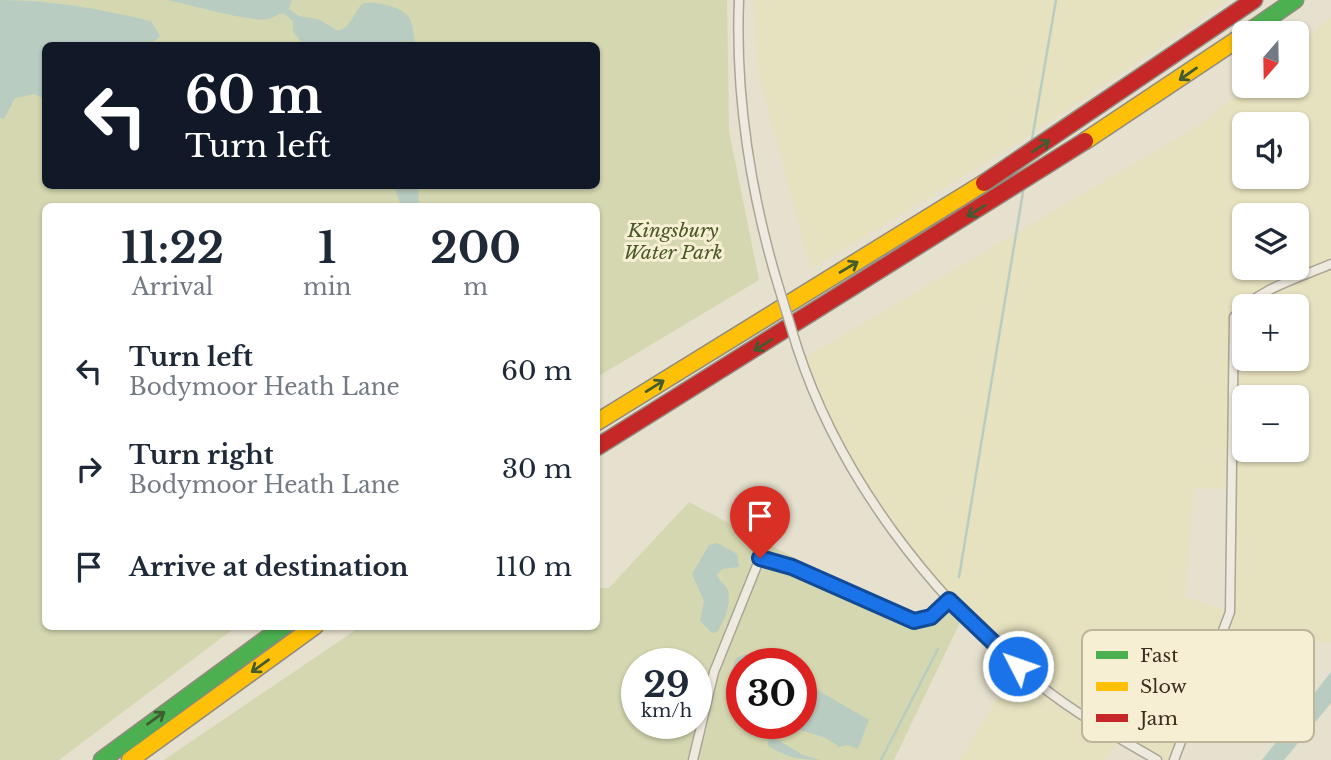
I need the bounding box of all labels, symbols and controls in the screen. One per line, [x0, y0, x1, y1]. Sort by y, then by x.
north arrow [1232, 21, 1309, 98]
map controls [1232, 21, 1309, 462]
text: 60 m [185, 65, 322, 126]
one-way arrow [1179, 67, 1198, 81]
icon: left [70, 70, 161, 161]
button: sound [1232, 112, 1309, 189]
text: Turn left [185, 126, 331, 166]
one-way arrow [1031, 138, 1050, 153]
button: layers [1232, 203, 1309, 280]
one-way arrow [967, 204, 987, 218]
park label: Kingsbury Water Park [623, 219, 723, 264]
text: 11:22 [121, 222, 224, 274]
text: 1 [318, 222, 336, 274]
text: 200 [430, 222, 521, 274]
one-way arrow [838, 260, 858, 274]
text: Arrival [132, 273, 213, 301]
text: min [303, 273, 351, 301]
text: m [463, 273, 488, 301]
button: + [1232, 294, 1309, 371]
one-way arrow [754, 339, 774, 353]
text: Turn left [129, 341, 253, 373]
icon: left [70, 352, 108, 390]
text: 60 m [501, 355, 572, 387]
text: Bodymoor Heath Lane [129, 373, 400, 401]
one-way arrow [644, 379, 664, 393]
button: − [1232, 385, 1309, 462]
text: Turn right [129, 439, 274, 471]
icon: right [70, 450, 108, 488]
text: 30 m [502, 453, 572, 485]
text: Bodymoor Heath Lane [129, 471, 400, 499]
pin [730, 486, 790, 558]
icon: arrive [741, 497, 779, 535]
icon: arrive [70, 548, 108, 586]
text: Arrive at destination [129, 551, 409, 583]
text: 110 m [495, 551, 572, 583]
position arrow [981, 629, 1055, 703]
legend [1082, 630, 1314, 742]
text: Fast [1140, 644, 1179, 667]
speed limit sign: 30 [726, 648, 817, 739]
one-way arrow [251, 659, 270, 673]
text: 29 [643, 663, 690, 706]
text: Slow [1140, 675, 1187, 698]
text: km/h [641, 700, 692, 722]
text: Jam [1137, 707, 1178, 730]
one-way arrow [146, 711, 165, 725]

